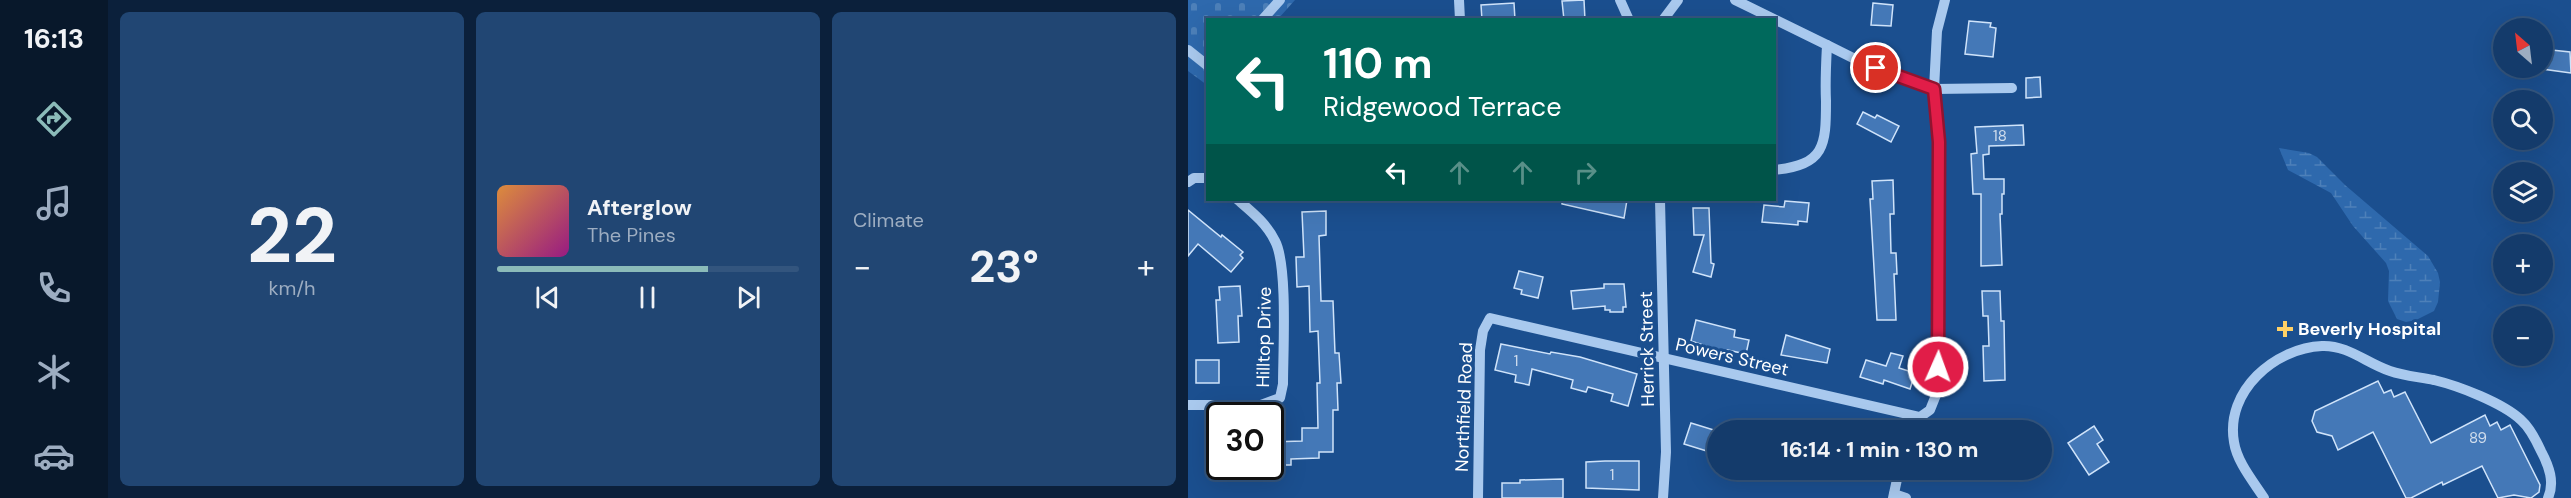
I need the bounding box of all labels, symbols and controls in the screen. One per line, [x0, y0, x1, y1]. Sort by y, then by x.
north arrow [2493, 18, 2553, 78]
map controls [2493, 18, 2553, 366]
text: 16:13 [24, 21, 84, 56]
text: 110 m [1323, 36, 1433, 91]
icon: left [1224, 42, 1302, 120]
pin [1850, 42, 1901, 93]
icon: arrive [1859, 51, 1892, 84]
text: Ridgewood Terrace [1323, 89, 1562, 124]
button: search [2493, 90, 2553, 150]
icon: directions [33, 98, 75, 140]
house number: 18 [1993, 126, 2007, 146]
icon: left [1380, 156, 1413, 189]
icon: ahead [1443, 156, 1476, 189]
icon: ahead [1506, 156, 1539, 189]
icon: right [1569, 156, 1602, 189]
button: layers [2493, 162, 2553, 222]
icon: music [33, 182, 75, 224]
text: 22 [247, 185, 337, 286]
text: Afterglow [587, 193, 692, 222]
text: Climate [853, 207, 924, 233]
text: The Pines [587, 222, 676, 248]
button: + [2493, 234, 2553, 294]
text: 23° [969, 237, 1039, 296]
text: − [853, 245, 871, 288]
text: + [1137, 245, 1155, 288]
icon: phone [33, 267, 75, 309]
text: km/h [268, 275, 316, 301]
icon: previous [531, 281, 564, 314]
icon: pause [631, 281, 664, 314]
icon: next [732, 281, 765, 314]
street label: Hilltop Drive [1251, 286, 1277, 388]
street label: Herrick Street [1634, 291, 1660, 407]
button: − [2493, 306, 2553, 366]
place label: Beverly Hospital [2298, 317, 2441, 341]
marker: Beverly Hospital [2276, 320, 2294, 338]
street label: Powers Street [1673, 332, 1791, 382]
position arrow [1906, 335, 1970, 399]
street label: Northfield Road [1450, 342, 1478, 472]
icon: climate [33, 351, 75, 393]
house number: 1 [1514, 351, 1518, 371]
speed limit sign: 30 [1206, 402, 1284, 480]
house number: 89 [2469, 428, 2487, 448]
icon: car [33, 435, 75, 477]
text: 16:14 · 1 min · 130 m [1781, 435, 1978, 464]
house number: 1 [1610, 465, 1614, 485]

